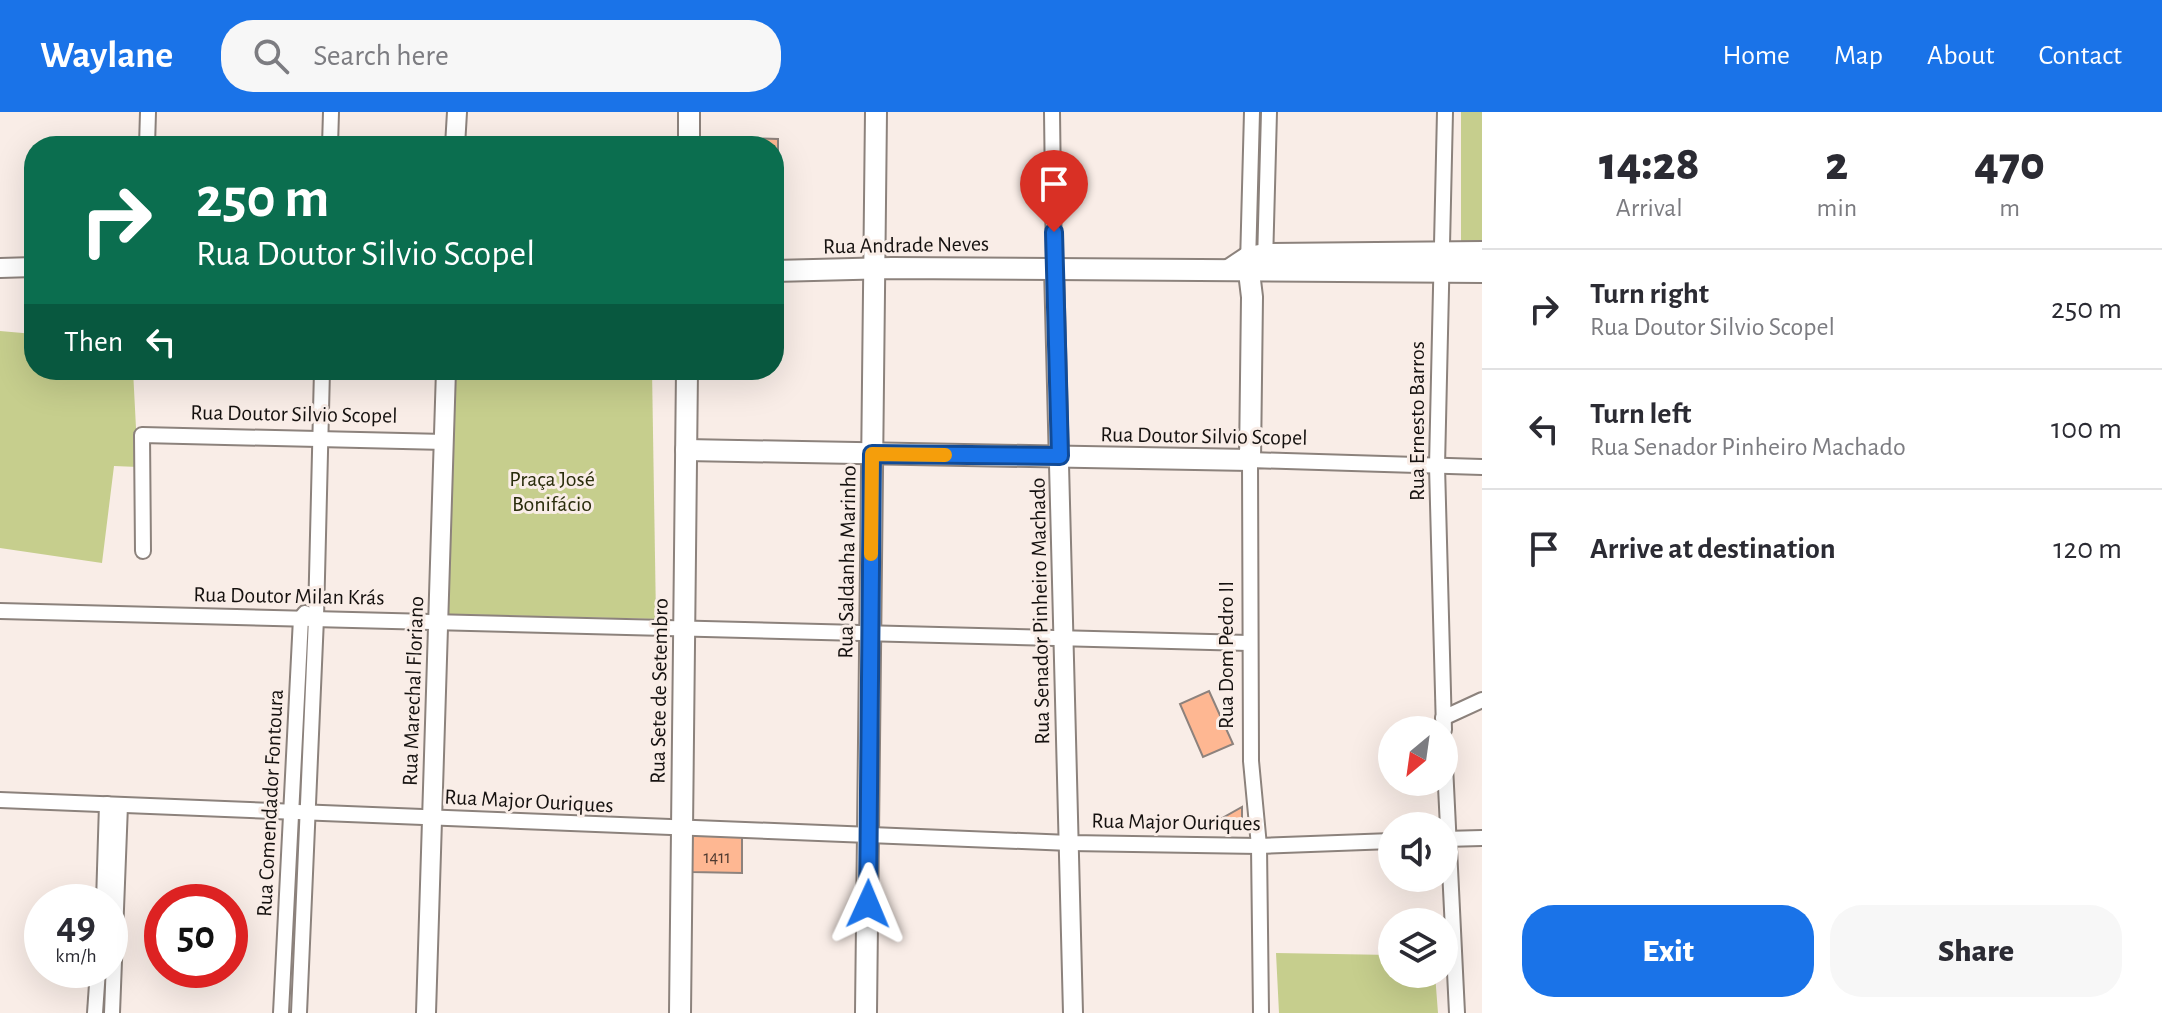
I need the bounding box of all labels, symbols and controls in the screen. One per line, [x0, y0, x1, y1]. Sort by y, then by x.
search box [221, 20, 781, 92]
icon: search [249, 34, 293, 78]
text: Waylane [40, 37, 173, 75]
text: Search here [313, 41, 449, 71]
text: Home [1723, 42, 1790, 70]
text: Map [1834, 42, 1883, 70]
text: About [1927, 42, 1995, 70]
text: Contact [2039, 42, 2122, 70]
text: 14:28 [1599, 141, 1699, 189]
text: 2 [1825, 141, 1848, 189]
text: 470 [1974, 141, 2045, 189]
pin [1020, 150, 1088, 232]
icon: arrive [1032, 162, 1076, 206]
icon: right [64, 168, 168, 272]
text: 250 m [196, 171, 329, 227]
text: Arrival [1616, 195, 1683, 221]
text: min [1817, 195, 1857, 221]
text: m [1999, 195, 2020, 221]
street label: Rua Andrade Neves [823, 233, 989, 257]
text: Rua Doutor Silvio Scopel [196, 236, 535, 272]
text: Turn right [1590, 279, 1709, 309]
icon: right [1522, 287, 1566, 331]
text: 250 m [2051, 294, 2122, 324]
text: Rua Doutor Silvio Scopel [1590, 314, 1835, 340]
icon: left [139, 320, 183, 364]
text: Then [64, 327, 123, 357]
street label: Rua Ernesto Barros [1406, 341, 1428, 501]
text: Turn left [1590, 399, 1691, 429]
street label: Rua Doutor Silvio Scopel [190, 401, 398, 427]
icon: left [1522, 407, 1566, 451]
text: 100 m [2051, 414, 2122, 444]
street label: Rua Doutor Silvio Scopel [1100, 423, 1308, 449]
text: Rua Senador Pinheiro Machado [1590, 434, 1906, 460]
street label: Rua Saldanha Marinho [834, 465, 860, 659]
park label: Praça José Bonifácio [509, 468, 595, 515]
street label: Rua Senador Pinheiro Machado [1027, 477, 1053, 745]
icon: arrive [1522, 527, 1566, 571]
text: Arrive at destination [1590, 534, 1836, 564]
text: 120 m [2053, 534, 2122, 564]
street label: Rua Dom Pedro II [1215, 581, 1237, 729]
street label: Rua Doutor Milan Krás [193, 583, 385, 609]
street label: Rua Marechal Floriano [399, 596, 427, 786]
street label: Rua Sete de Setembro [646, 598, 672, 784]
street label: Rua Comendador Fontoura [253, 689, 287, 917]
north arrow [1378, 716, 1458, 796]
map controls [1378, 716, 1458, 988]
street label: Rua Major Ouriques [444, 786, 614, 816]
street label: Rua Major Ouriques [1091, 810, 1261, 834]
button: sound [1378, 812, 1458, 892]
house number: 1411 [703, 849, 731, 867]
position arrow [826, 862, 910, 946]
speed limit sign: 50 [144, 884, 248, 988]
button: Exit [1522, 905, 1814, 997]
button: Share [1830, 905, 2122, 997]
text: 49 [56, 906, 96, 946]
button: layers [1378, 908, 1458, 988]
text: km/h [55, 946, 97, 966]

